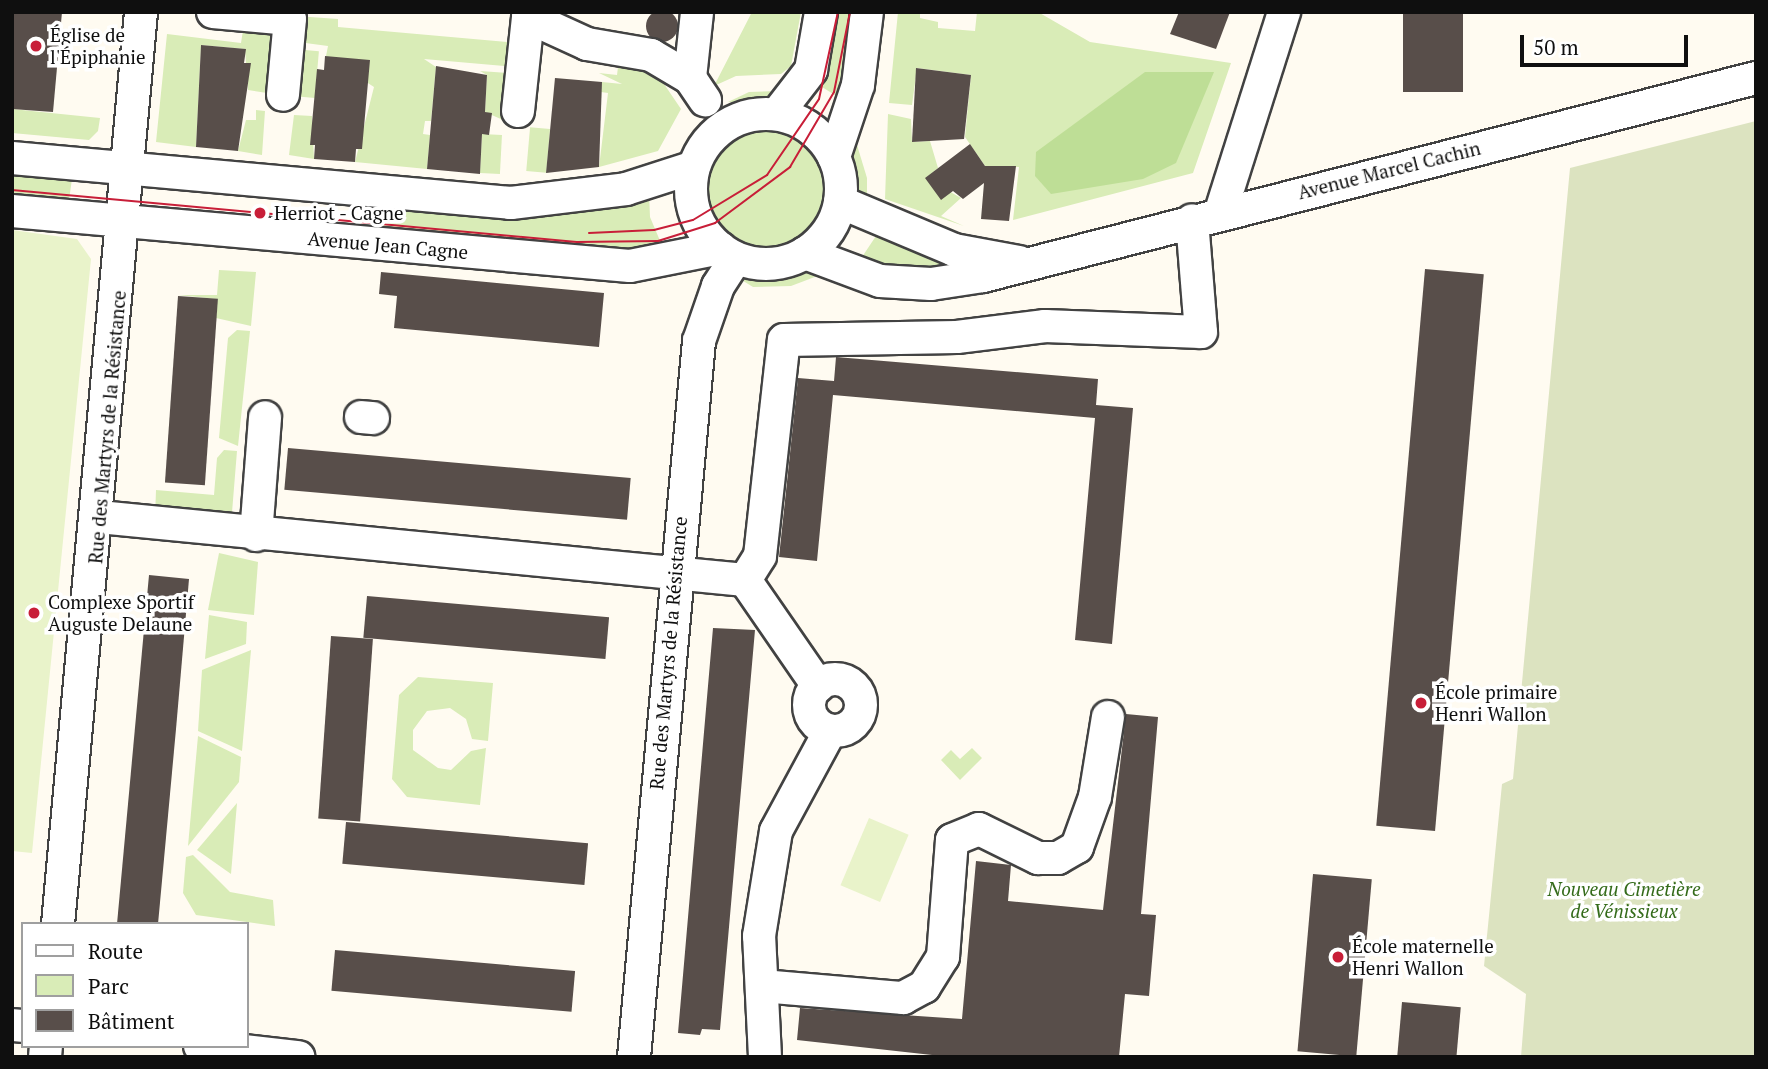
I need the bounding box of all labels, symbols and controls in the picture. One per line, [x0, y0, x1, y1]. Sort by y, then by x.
scale bar [1523, 21, 1691, 65]
place label: Église de l'Épiphanie [50, 24, 146, 68]
text: 50 m [1533, 33, 1579, 61]
marker: Église de l'Épiphanie [28, 38, 44, 54]
street label: Avenue Marcel Cachin [1295, 136, 1483, 204]
place label: Herriot - Cagne [274, 202, 405, 224]
marker: Herriot - Cagne [252, 205, 268, 221]
street label: Avenue Jean Cagne [307, 227, 469, 263]
street label: Rue des Martyrs de la Résistance [84, 289, 130, 565]
street label: Rue des Martyrs de la Résistance [645, 515, 691, 791]
place label: Complexe Sportif Auguste Delaune [48, 591, 194, 635]
marker: Complexe Sportif Auguste Delaune [26, 605, 42, 621]
place label: École primaire Henri Wallon [1435, 681, 1557, 725]
marker: École primaire Henri Wallon [1413, 695, 1429, 711]
park label: Nouveau Cimetière de Vénissieux [1547, 878, 1701, 922]
legend [21, 922, 248, 1048]
place label: École maternelle Henri Wallon [1352, 935, 1494, 979]
text: Route [88, 937, 143, 965]
marker: École maternelle Henri Wallon [1330, 949, 1346, 965]
text: Parc [88, 972, 129, 1000]
text: Bâtiment [88, 1007, 175, 1035]

